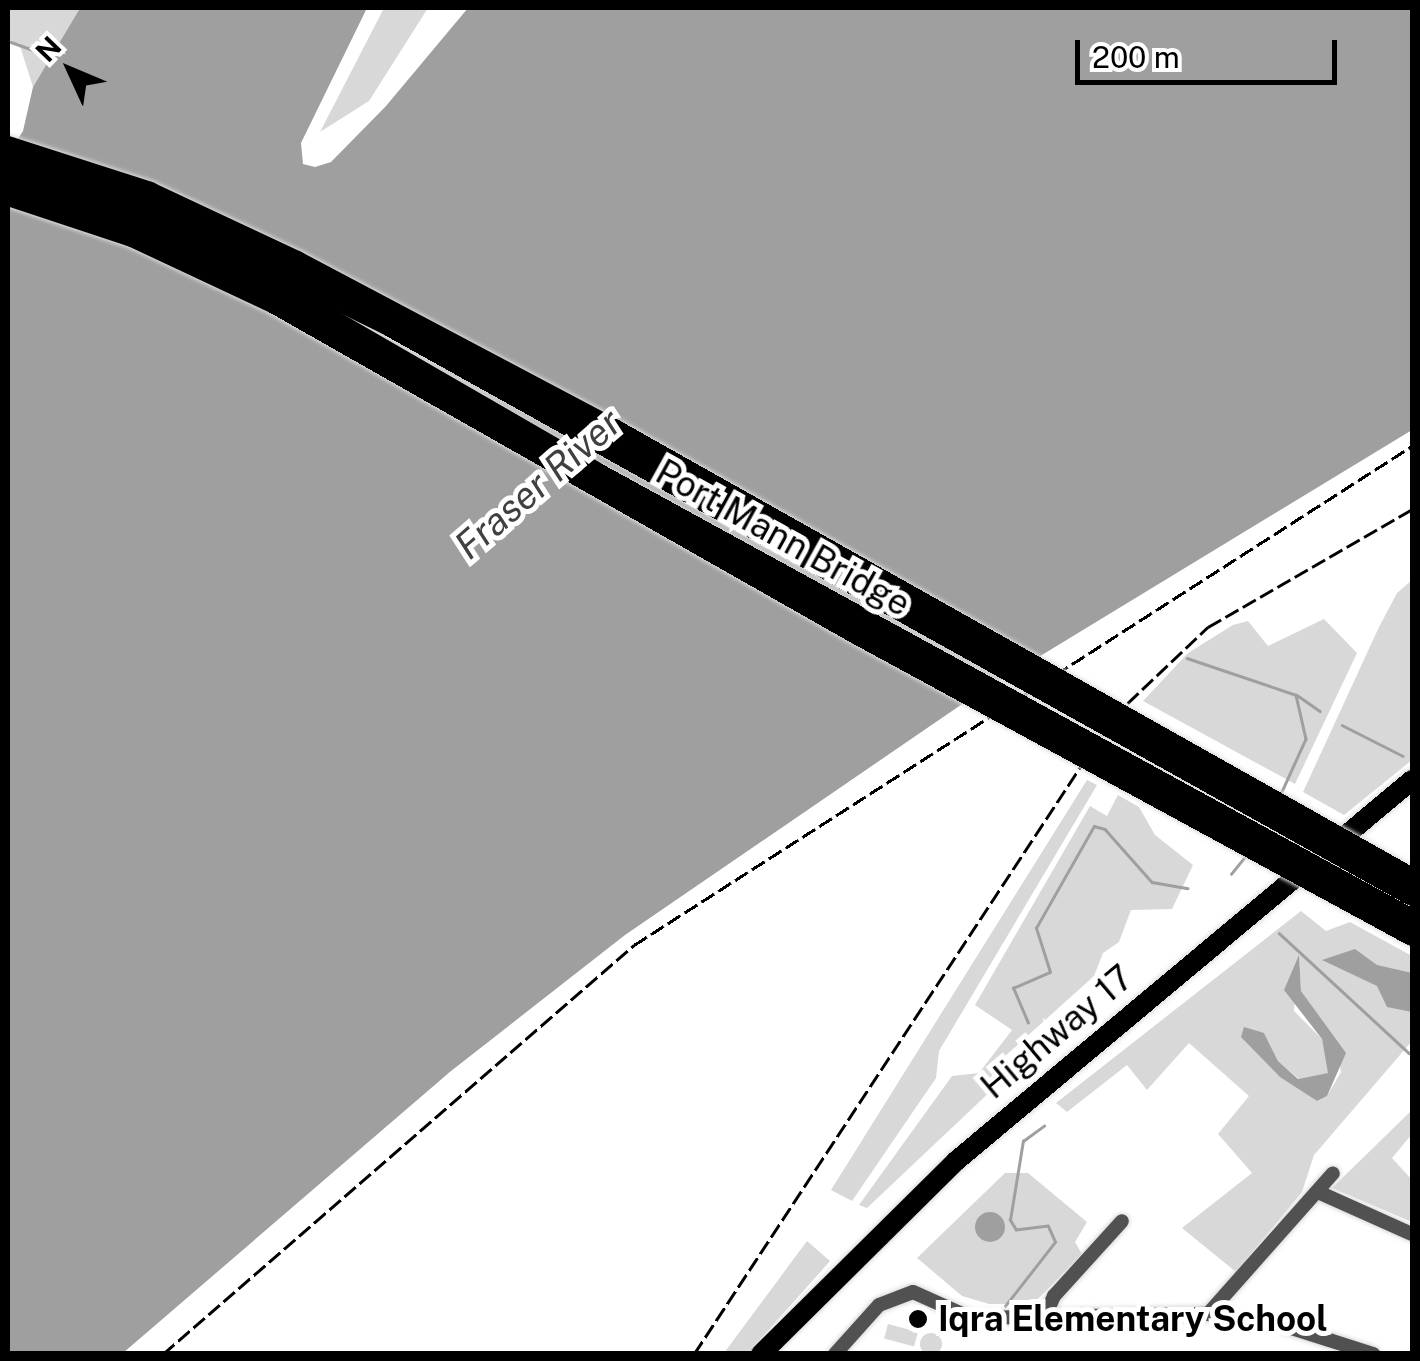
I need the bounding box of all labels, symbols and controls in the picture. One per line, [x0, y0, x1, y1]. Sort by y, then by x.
north arrow [20, 20, 120, 120]
scale bar [1080, 20, 1342, 82]
text: N [29, 29, 68, 68]
text: 200 m [1092, 39, 1180, 75]
water label: Fraser River [446, 400, 630, 568]
street label: Port Mann Bridge [649, 451, 917, 625]
street label: Highway 17 [973, 956, 1141, 1108]
place label: Iqra Elementary School [938, 1298, 1328, 1340]
marker: Iqra Elementary School [907, 1308, 929, 1330]

